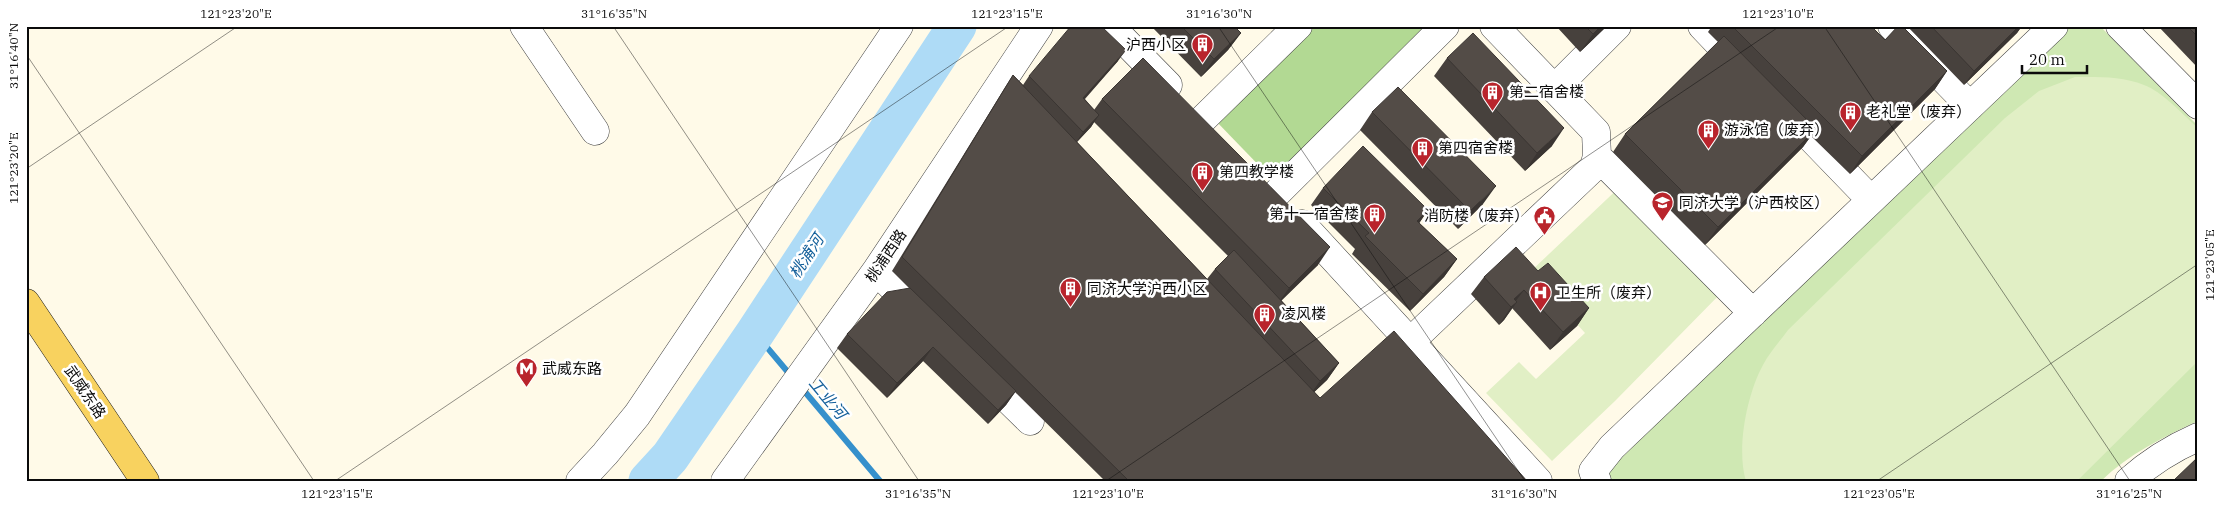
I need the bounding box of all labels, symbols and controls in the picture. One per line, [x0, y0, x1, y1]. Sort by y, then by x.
text: 121°23'20"E [200, 6, 272, 21]
text: 31°16'35"N [581, 6, 647, 21]
text: 121°23'15"E [971, 6, 1043, 21]
text: 31°16'30"N [1186, 6, 1252, 21]
text: 121°23'10"E [1742, 6, 1814, 21]
text: 31°16'40"N [6, 23, 21, 89]
building icon: 沪西小区 [1190, 33, 1214, 64]
place label: 沪西小区 [1126, 35, 1186, 54]
scale bar [2022, 42, 2086, 74]
text: 20 m [2029, 50, 2065, 69]
building icon: 第二宿舍楼 [1481, 80, 1505, 111]
place label: 第二宿舍楼 [1509, 82, 1584, 101]
building icon: 老礼堂（废弃） [1838, 100, 1862, 131]
place label: 老礼堂（废弃） [1866, 102, 1971, 121]
building icon: 游泳馆（废弃） [1696, 118, 1720, 149]
place label: 游泳馆（废弃） [1724, 120, 1829, 139]
text: 121°23'20"E [6, 132, 21, 204]
building icon: 第四宿舍楼 [1410, 136, 1434, 167]
place label: 第四宿舍楼 [1438, 138, 1513, 157]
building icon: 第四教学楼 [1191, 160, 1215, 191]
place label: 第四教学楼 [1219, 162, 1294, 181]
school or university icon: 同济大学（沪西校区） [1651, 191, 1675, 222]
place label: 同济大学（沪西校区） [1679, 193, 1829, 212]
building icon: 第十一宿舍楼 [1363, 202, 1387, 233]
place label: 第十一宿舍楼 [1269, 204, 1359, 223]
public building icon: 消防楼（废弃） [1533, 204, 1557, 235]
place label: 消防楼（废弃） [1424, 206, 1529, 225]
street label: 桃浦西路 [861, 226, 910, 286]
water label: 桃浦河 [785, 228, 829, 282]
text: 121°23'05"E [2202, 229, 2217, 301]
building icon: 同济大学沪西小区 [1059, 277, 1083, 308]
place label: 同济大学沪西小区 [1087, 279, 1207, 298]
hospital icon: 卫生所（废弃） [1528, 281, 1552, 312]
place label: 卫生所（废弃） [1556, 283, 1661, 302]
building icon: 凌风楼 [1253, 302, 1277, 333]
place label: 凌风楼 [1281, 304, 1326, 323]
metro station icon: 武威东路 [514, 357, 538, 388]
place label: 武威东路 [542, 359, 602, 378]
street label: 武威东路 [61, 362, 110, 422]
water label: 工业河 [805, 373, 853, 425]
text: 121°23'15"E [301, 486, 373, 501]
text: 31°16'35"N [885, 486, 951, 501]
text: 121°23'10"E [1072, 486, 1144, 501]
text: 31°16'30"N [1491, 486, 1557, 501]
text: 121°23'05"E [1843, 486, 1915, 501]
text: 31°16'25"N [2096, 486, 2162, 501]

